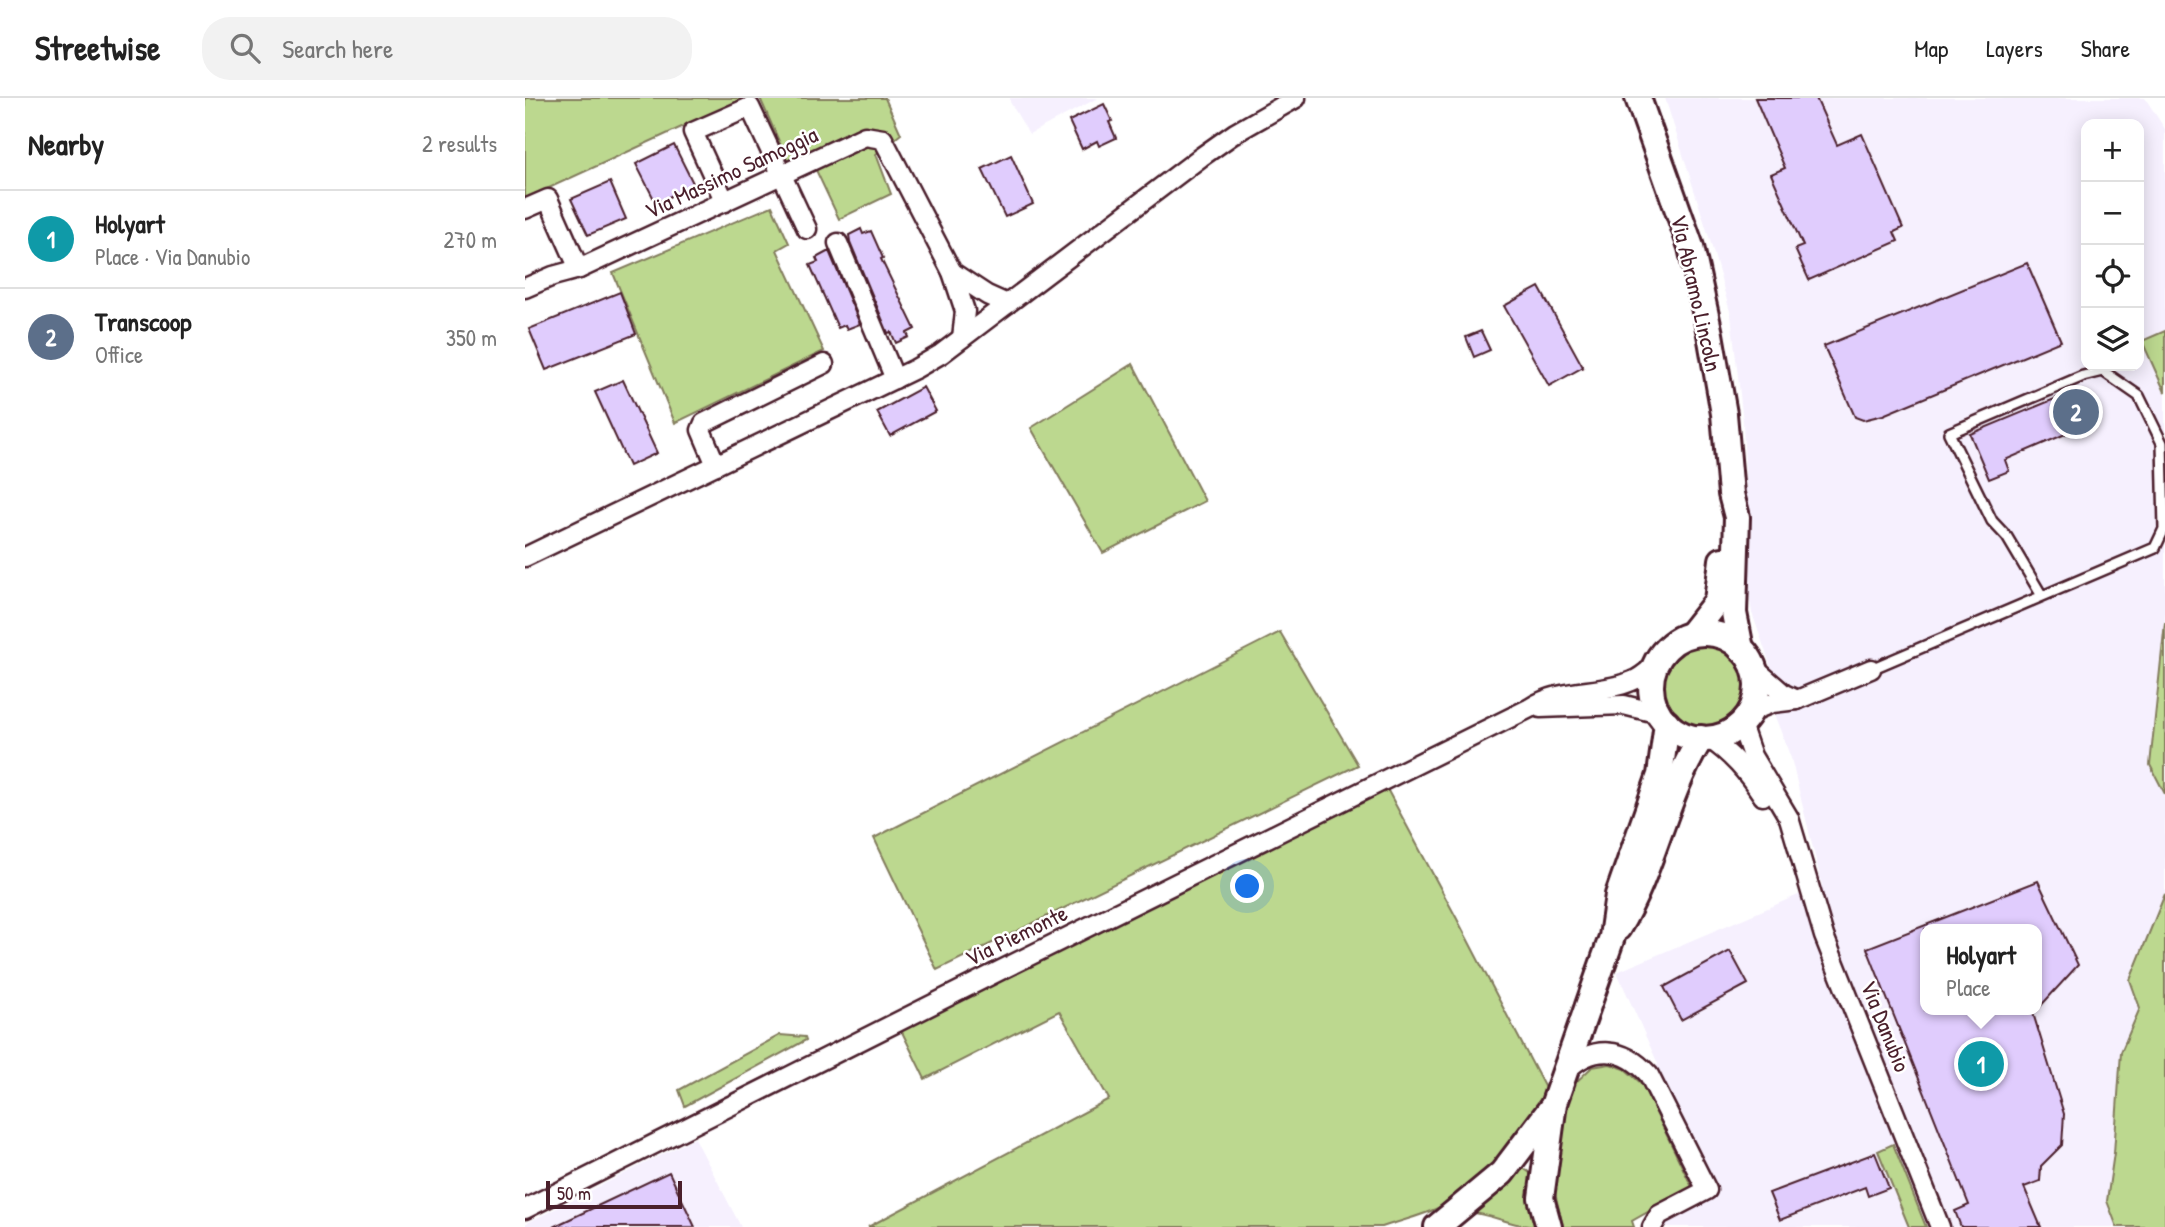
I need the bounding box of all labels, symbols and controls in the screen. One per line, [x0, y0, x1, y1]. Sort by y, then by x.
search box [202, 17, 692, 80]
text: Streetwise [35, 26, 160, 70]
icon: search [226, 29, 264, 67]
text: Search here [282, 31, 393, 66]
text: Map [1914, 32, 1948, 64]
text: Layers [1986, 32, 2043, 64]
text: Share [2081, 32, 2130, 64]
street label: Via Massimo Samoggia [640, 118, 822, 226]
map controls [2081, 119, 2144, 371]
button: + [2081, 119, 2144, 182]
text: Nearby [28, 124, 104, 164]
text: 2 results [422, 128, 497, 159]
button: − [2081, 182, 2144, 245]
text: Holyart [95, 206, 165, 241]
street label: Via Abramo Lincoln [1664, 212, 1730, 374]
text: 1 [47, 224, 55, 255]
text: 270 m [444, 224, 497, 255]
text: Place · Via Danubio [95, 241, 250, 272]
button: locate [2081, 245, 2144, 308]
text: Transcoop [95, 304, 191, 339]
button: layers [2081, 308, 2144, 371]
text: 2 [46, 322, 56, 353]
text: 350 m [446, 322, 497, 353]
text: Office [95, 339, 143, 370]
pin: 2 [2053, 386, 2099, 438]
your location [1230, 869, 1264, 903]
street label: Via Piemonte [960, 897, 1072, 973]
popup [1920, 924, 2042, 1015]
text: Holyart [1946, 937, 2016, 972]
text: Place [1946, 972, 1990, 1003]
street label: Via Danubio [1854, 976, 1918, 1076]
pin: 1 [1958, 1038, 2004, 1090]
scale bar [546, 1178, 683, 1210]
text: 50 m [557, 1180, 591, 1206]

